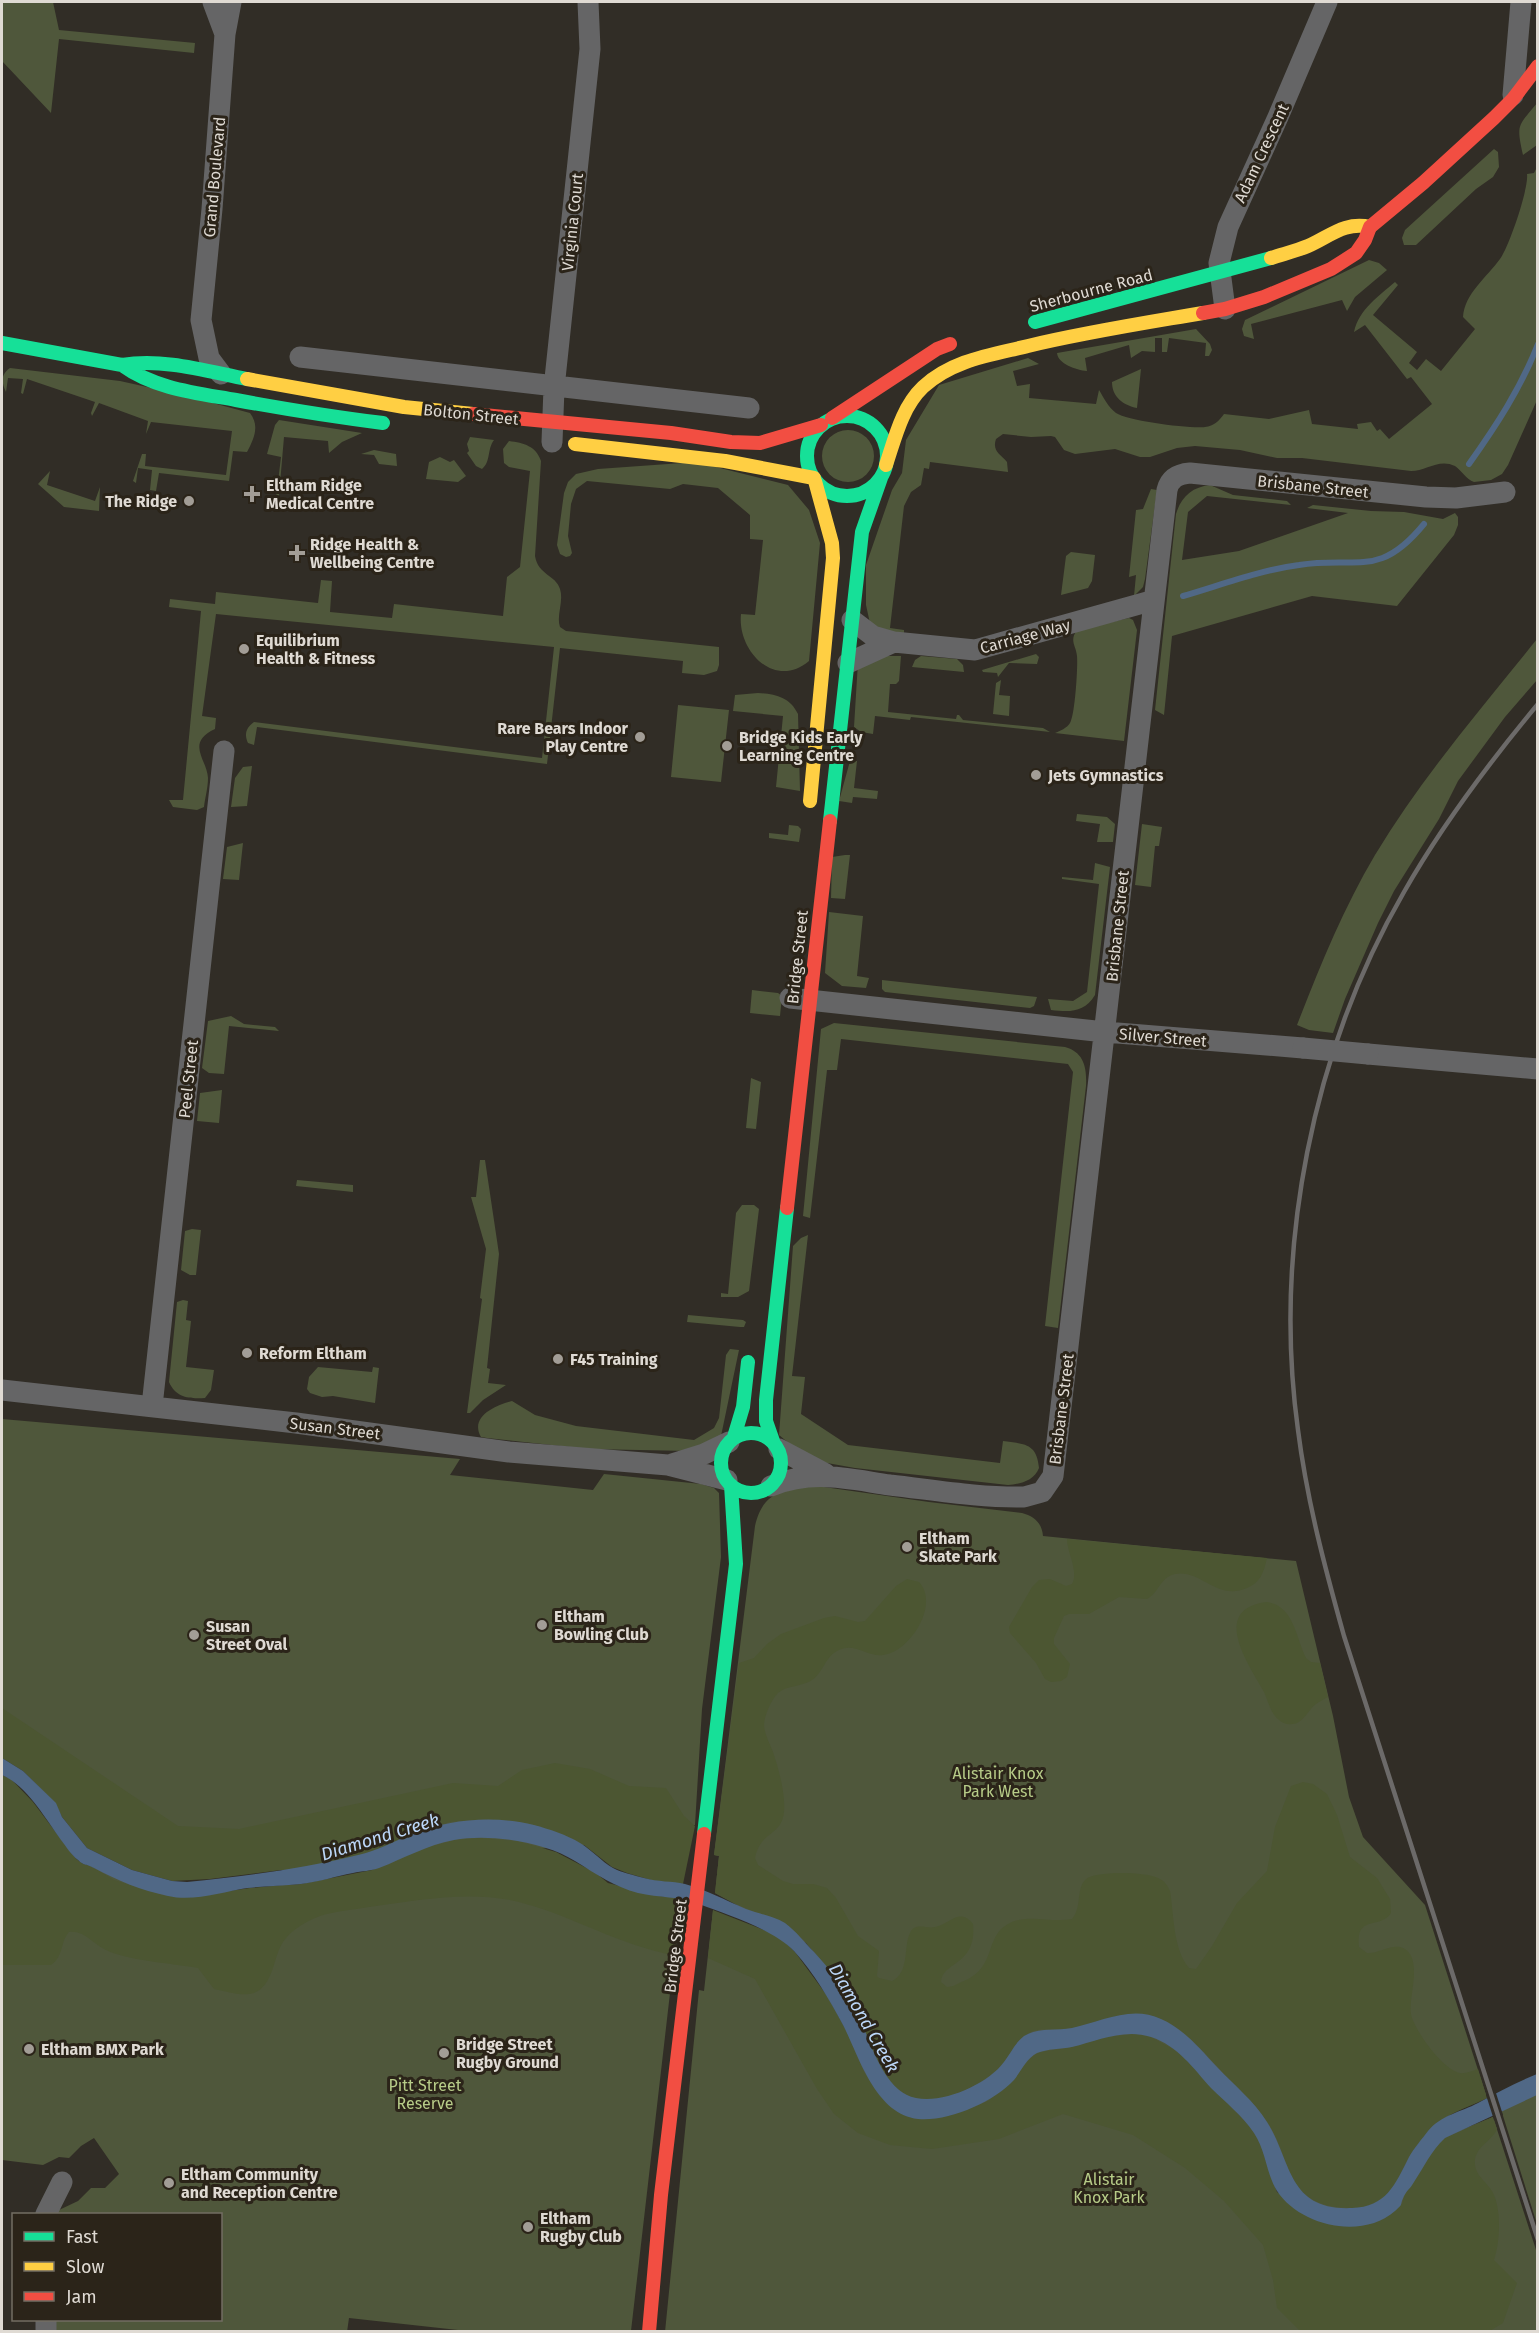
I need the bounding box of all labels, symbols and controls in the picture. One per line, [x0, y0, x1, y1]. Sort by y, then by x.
street label: Adam Crescent [1230, 100, 1293, 206]
street label: Grand Boulevard [200, 116, 229, 238]
street label: Virginia Court [558, 172, 587, 272]
street label: Sherbourne Road [1028, 265, 1155, 316]
street label: Bolton Street [422, 400, 520, 429]
street label: Brisbane Street [1256, 471, 1370, 502]
place label: Eltham Ridge Medical Centre [266, 476, 374, 513]
marker: Eltham Ridge Medical Centre [243, 485, 261, 503]
place label: The Ridge [105, 492, 177, 511]
marker: The Ridge [182, 494, 196, 508]
place label: Ridge Health & Wellbeing Centre [310, 535, 435, 572]
marker: Ridge Health & Wellbeing Centre [288, 544, 306, 562]
street label: Carriage Way [978, 615, 1073, 658]
place label: Equilibrium Health & Fitness [256, 631, 376, 668]
marker: Equilibrium Health & Fitness [237, 642, 251, 656]
place label: Rare Bears Indoor Play Centre [497, 719, 629, 756]
place label: Bridge Kids Early Learning Centre [739, 728, 863, 765]
marker: Rare Bears Indoor Play Centre [633, 730, 647, 744]
marker: Bridge Kids Early Learning Centre [720, 739, 734, 753]
place label: Jets Gymnastics [1047, 766, 1164, 785]
marker: Jets Gymnastics [1029, 768, 1043, 782]
street label: Brisbane Street [1102, 869, 1133, 983]
street label: Bridge Street [783, 909, 812, 1005]
street label: Silver Street [1118, 1024, 1208, 1051]
street label: Peel Street [175, 1039, 202, 1119]
place label: Reform Eltham [259, 1344, 367, 1363]
marker: Reform Eltham [240, 1346, 254, 1360]
place label: F45 Training [570, 1350, 658, 1369]
marker: F45 Training [551, 1352, 565, 1366]
street label: Brisbane Street [1045, 1352, 1078, 1466]
street label: Susan Street [289, 1414, 382, 1444]
place label: Eltham Skate Park [919, 1529, 997, 1566]
marker: Eltham Skate Park [900, 1540, 914, 1554]
place label: Eltham Bowling Club [554, 1607, 649, 1644]
place label: Susan Street Oval [206, 1617, 287, 1654]
marker: Eltham Bowling Club [535, 1618, 549, 1632]
marker: Susan Street Oval [187, 1628, 201, 1642]
park label: Alistair Knox Park West [953, 1764, 1044, 1801]
water label: Diamond Creek [318, 1809, 442, 1865]
street label: Bridge Street [660, 1898, 691, 1994]
water label: Diamond Creek [824, 1959, 904, 2077]
place label: Bridge Street Rugby Ground [456, 2035, 559, 2072]
place label: Eltham BMX Park [41, 2040, 164, 2059]
marker: Eltham BMX Park [22, 2042, 36, 2056]
marker: Bridge Street Rugby Ground [437, 2046, 451, 2060]
park label: Pitt Street Reserve [388, 2076, 462, 2113]
place label: Eltham Community and Reception Centre [181, 2165, 338, 2202]
park label: Alistair Knox Park [1073, 2170, 1146, 2207]
marker: Eltham Community and Reception Centre [162, 2176, 176, 2190]
place label: Eltham Rugby Club [540, 2209, 622, 2246]
legend [12, 2213, 222, 2321]
marker: Eltham Rugby Club [521, 2220, 535, 2234]
text: Fast [66, 2226, 99, 2248]
text: Slow [66, 2256, 105, 2278]
text: Jam [66, 2286, 97, 2308]

